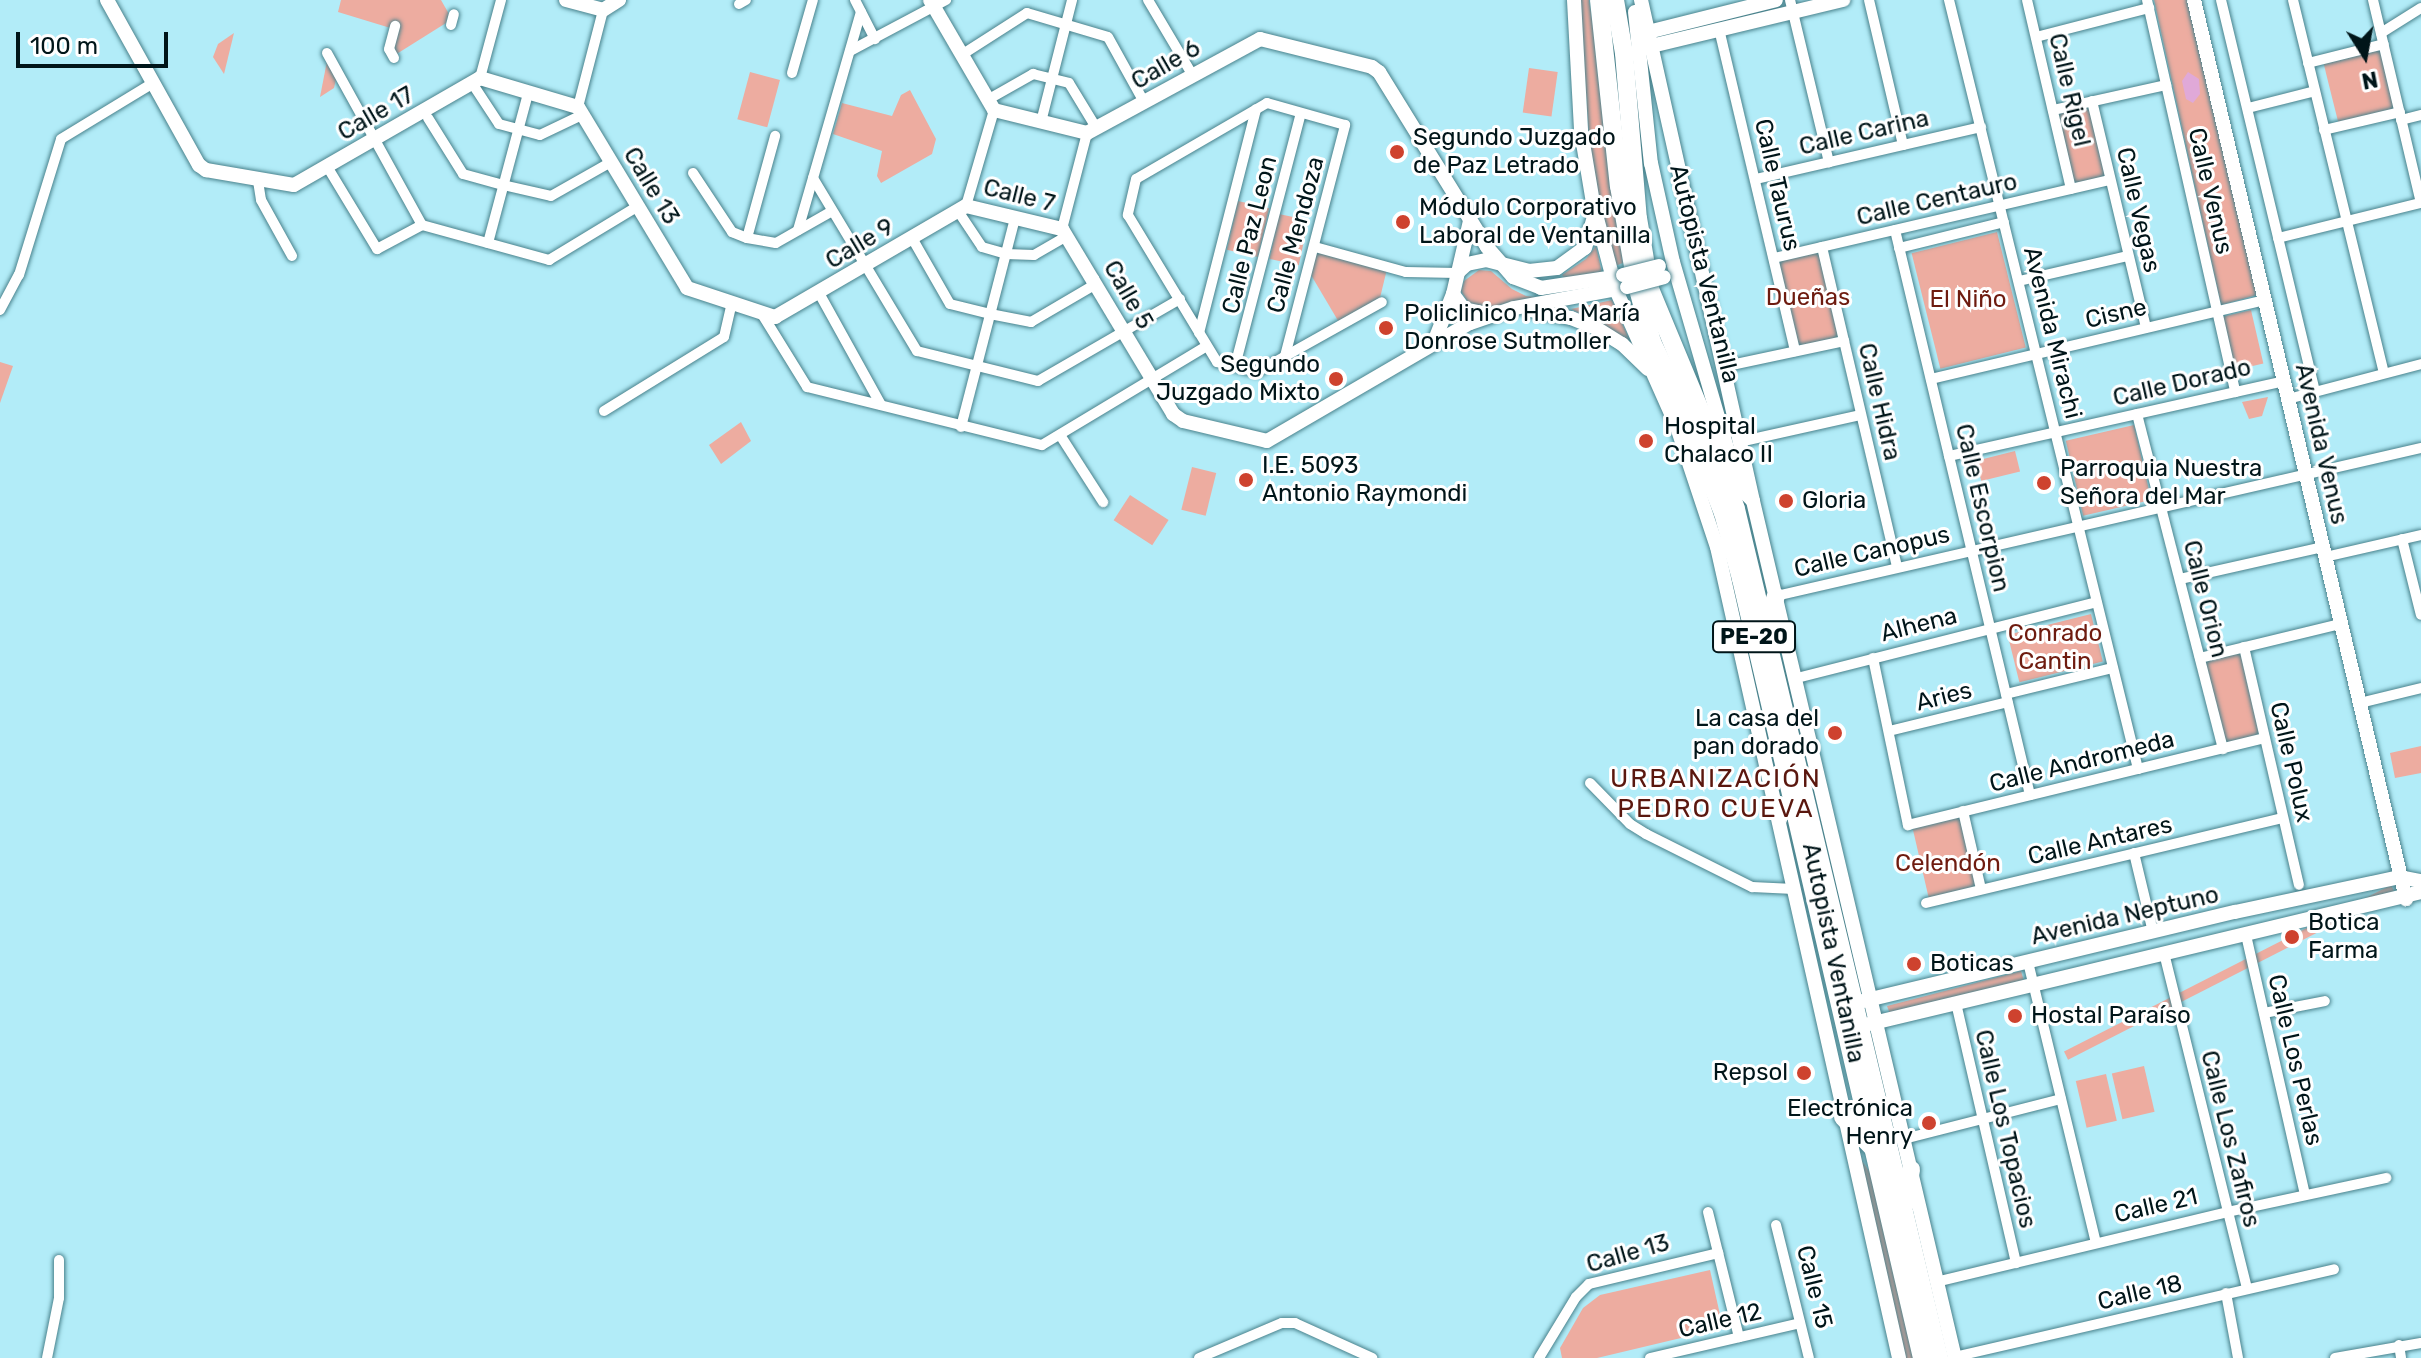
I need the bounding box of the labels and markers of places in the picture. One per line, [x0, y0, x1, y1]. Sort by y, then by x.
place label: Segundo Juzgado de Paz Letrado [1413, 124, 1616, 180]
marker: Segundo Juzgado de Paz Letrado [1388, 143, 1406, 161]
place label: Módulo Corporativo Laboral de Ventanilla [1419, 194, 1651, 250]
marker: Módulo Corporativo Laboral de Ventanilla [1394, 213, 1412, 231]
place label: Policlinico Hna. María Donrose Sutmoller [1404, 300, 1640, 356]
marker: Policlinico Hna. María Donrose Sutmoller [1375, 317, 1397, 339]
place label: Segundo Juzgado Mixto [1156, 351, 1320, 407]
marker: Segundo Juzgado Mixto [1327, 370, 1345, 388]
place label: Hospital Chalaco II [1664, 413, 1773, 469]
marker: Hospital Chalaco II [1635, 430, 1657, 452]
place label: I.E. 5093 Antonio Raymondi [1262, 452, 1467, 508]
place label: Parroquia Nuestra Señora del Mar [2060, 455, 2262, 511]
marker: I.E. 5093 Antonio Raymondi [1237, 471, 1255, 489]
marker: Parroquia Nuestra Señora del Mar [2035, 474, 2053, 492]
place label: Gloria [1802, 487, 1866, 515]
marker: Gloria [1777, 492, 1795, 510]
place label: La casa del pan dorado [1693, 705, 1819, 761]
marker: La casa del pan dorado [1826, 724, 1844, 742]
place label: Botica Farma [2308, 909, 2379, 965]
marker: Botica Farma [2283, 928, 2301, 946]
place label: Boticas [1930, 950, 2014, 978]
marker: Boticas [1905, 955, 1923, 973]
place label: Hostal Paraíso [2031, 1002, 2191, 1030]
marker: Hostal Paraíso [2006, 1007, 2024, 1025]
place label: Repsol [1713, 1059, 1788, 1087]
marker: Repsol [1795, 1064, 1813, 1082]
place label: Electrónica Henry [1787, 1095, 1913, 1151]
marker: Electrónica Henry [1920, 1114, 1938, 1132]

